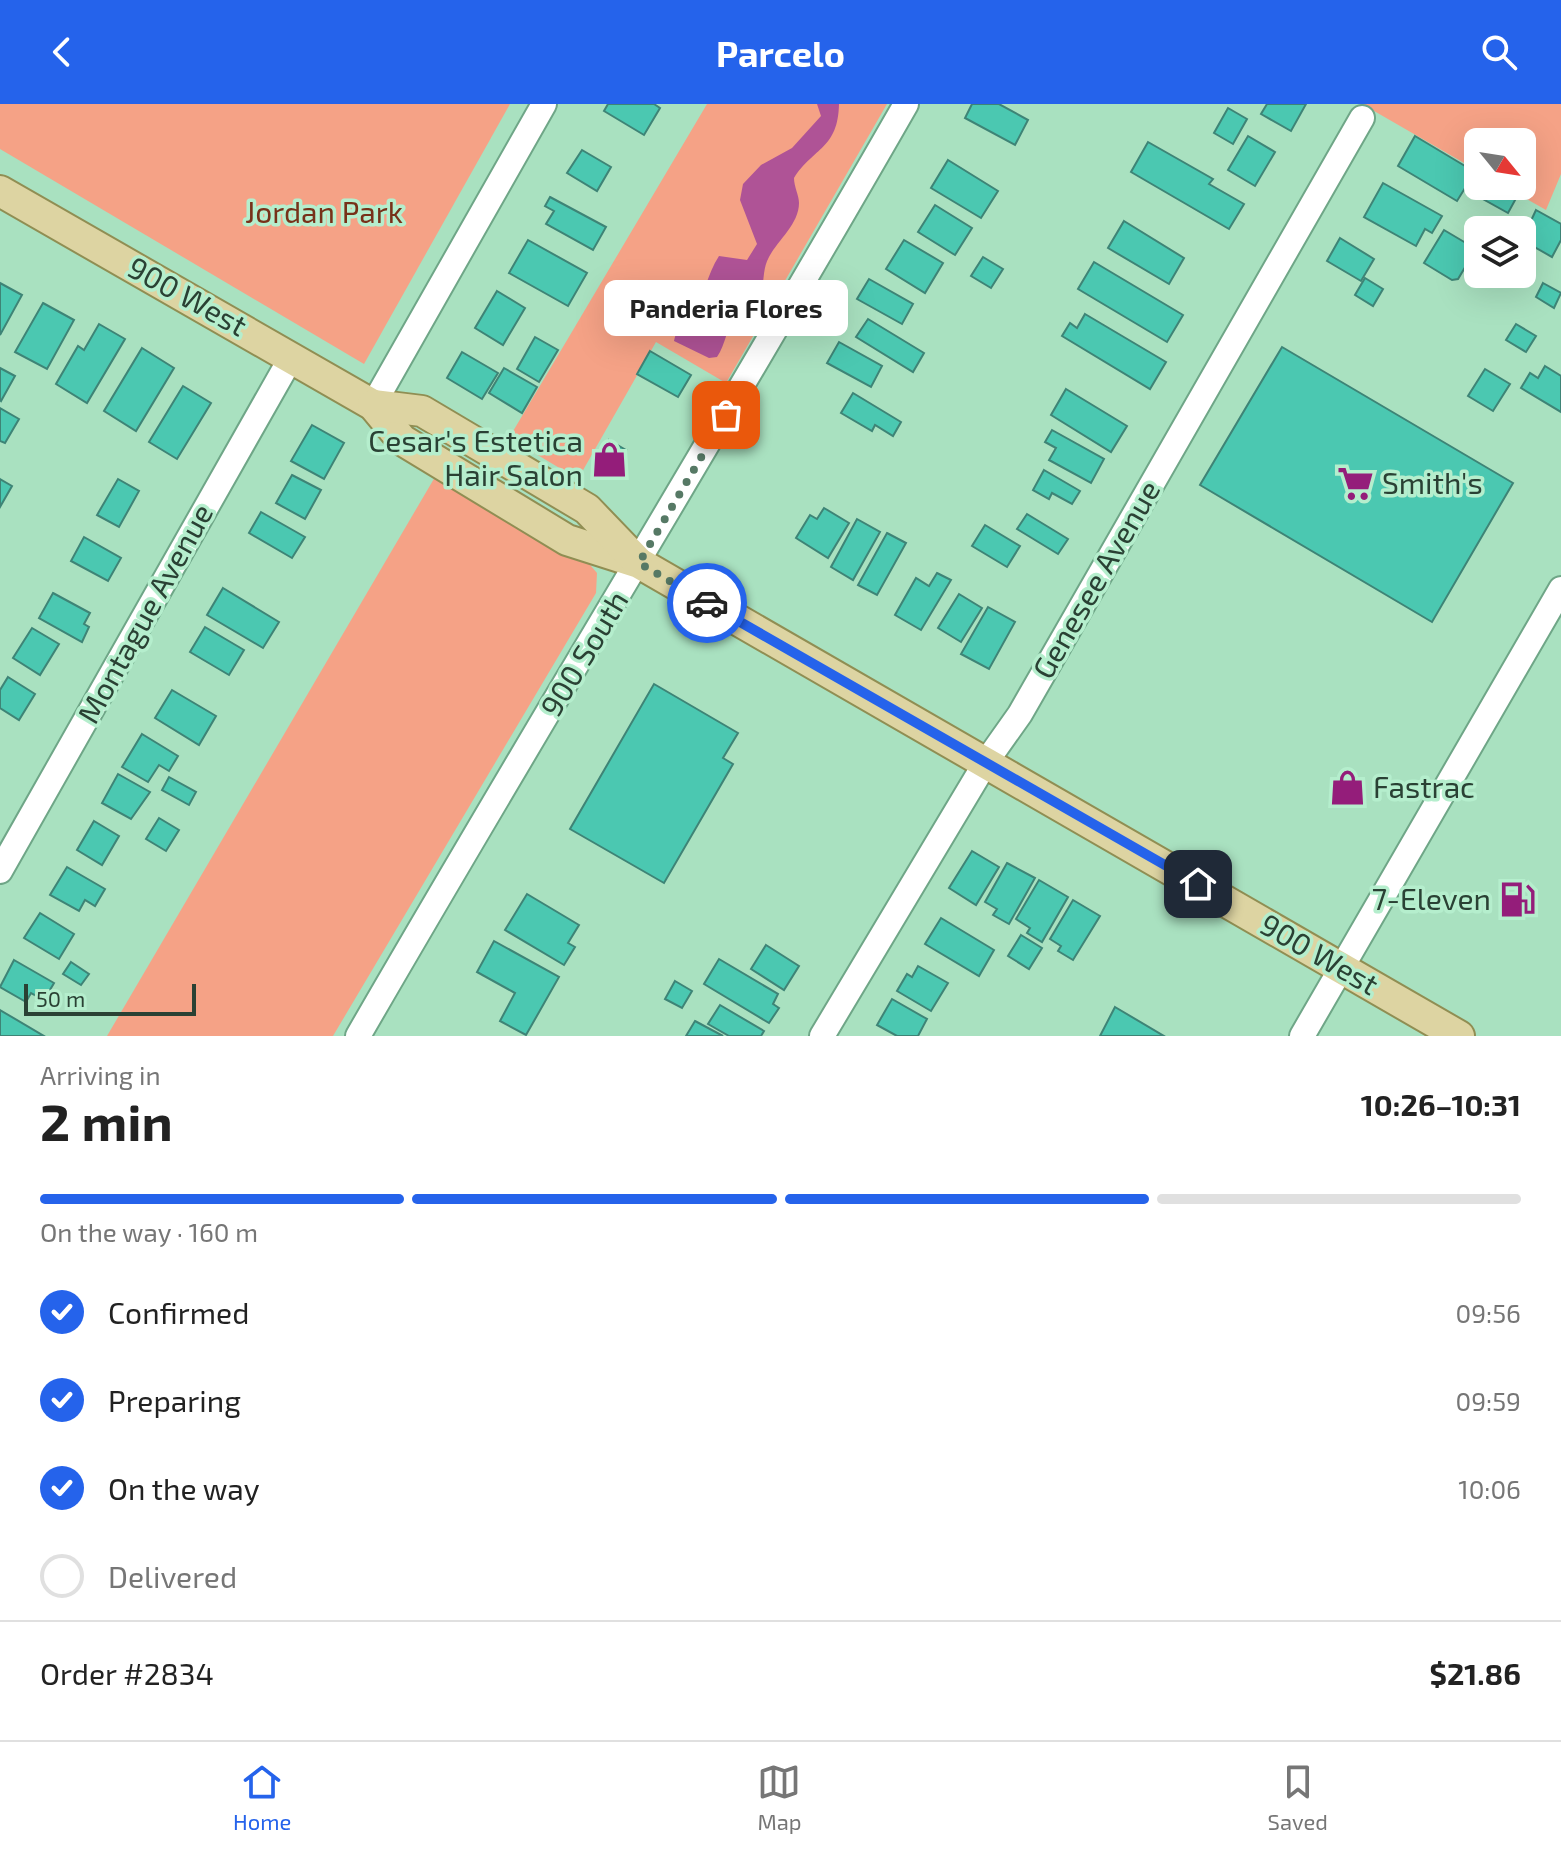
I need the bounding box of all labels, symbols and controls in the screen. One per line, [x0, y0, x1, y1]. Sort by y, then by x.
icon: back [40, 30, 84, 74]
icon: search [1477, 30, 1521, 74]
text: Parcelo [716, 31, 845, 74]
north arrow [1464, 128, 1536, 200]
map controls [1464, 128, 1536, 288]
park label: Jordan Park [245, 193, 403, 229]
button: layers [1464, 216, 1536, 288]
street label: 900 West [122, 248, 254, 343]
callout: Panderia Flores [604, 279, 848, 335]
text: Panderia Flores [630, 292, 823, 323]
pin [692, 381, 760, 449]
icon: bag [704, 393, 748, 437]
place label: Cesar's Estetica Hair Salon [368, 422, 583, 492]
shop icon: Cesar's Estetica Hair Salon [590, 440, 628, 478]
place label: Smith's [1382, 464, 1483, 500]
supermarket icon: Smith's [1337, 465, 1375, 503]
street label: Genesee Avenue [1024, 474, 1166, 684]
street label: Montague Avenue [69, 497, 219, 729]
courier [667, 563, 747, 643]
icon: car [685, 581, 729, 625]
street label: 900 South [532, 584, 635, 722]
place label: Fastrac [1373, 768, 1475, 804]
shop icon: Fastrac [1328, 769, 1366, 807]
pin [1164, 850, 1232, 918]
icon: home [1176, 862, 1220, 906]
place label: 7-Eleven [1372, 880, 1491, 916]
fuel station icon: 7-Eleven [1498, 881, 1536, 919]
street label: 900 West [1255, 905, 1385, 1001]
scale bar [24, 980, 196, 1016]
text: 50 m [36, 985, 85, 1011]
text: Arriving in [40, 1059, 161, 1090]
text: 10:26–10:31 [1361, 1086, 1521, 1122]
text: 2 min [40, 1089, 173, 1151]
text: On the way · 160 m [40, 1216, 258, 1247]
icon: check [40, 1290, 84, 1334]
text: Confirmed [108, 1294, 249, 1330]
text: 09:56 [1456, 1297, 1521, 1328]
icon: check [40, 1378, 84, 1422]
text: Preparing [108, 1382, 241, 1418]
text: 09:59 [1456, 1385, 1521, 1416]
icon: check [40, 1466, 84, 1510]
text: On the way [108, 1470, 260, 1506]
text: 10:06 [1458, 1473, 1521, 1504]
text: Delivered [108, 1558, 237, 1594]
text: Order #2834 [40, 1655, 214, 1691]
text: $21.86 [1430, 1655, 1521, 1691]
tab: Home [233, 1760, 291, 1834]
tab: Map [757, 1760, 802, 1834]
tab: Saved [1268, 1760, 1328, 1834]

